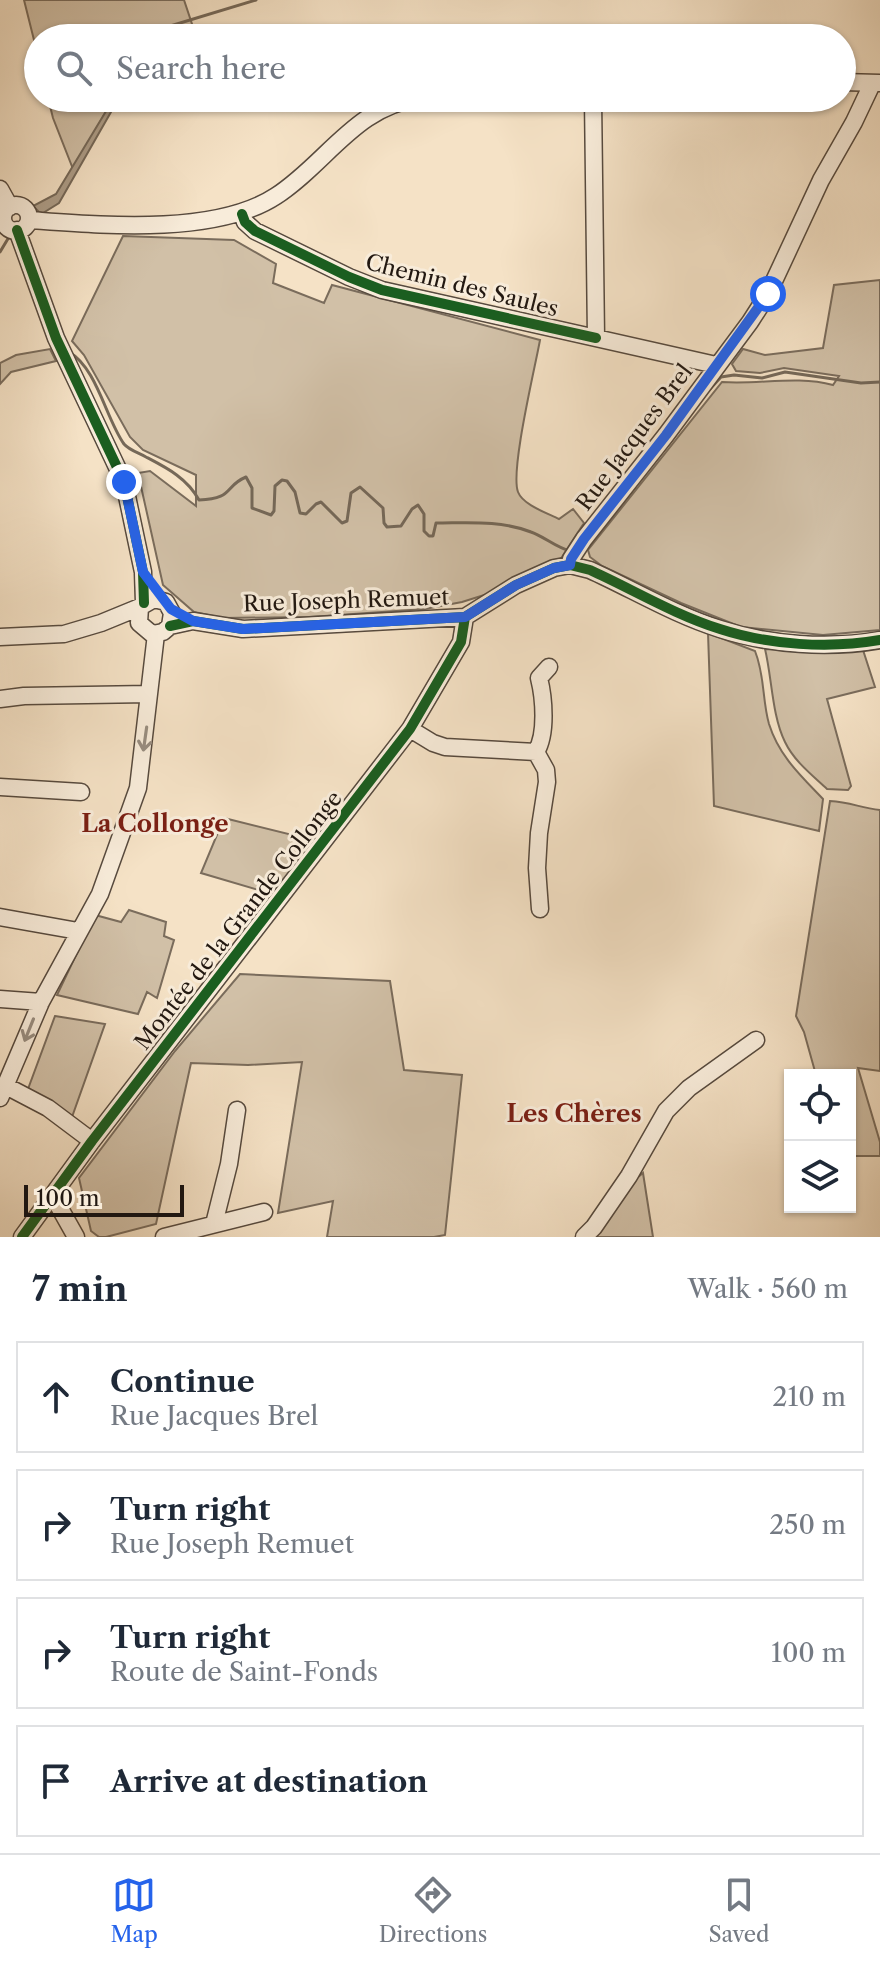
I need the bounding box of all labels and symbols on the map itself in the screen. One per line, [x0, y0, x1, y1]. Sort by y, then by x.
street label: Chemin des Saules [363, 248, 561, 322]
route start [750, 276, 786, 312]
street label: Rue Jacques Brel [571, 358, 698, 516]
route end [106, 464, 142, 500]
street label: Rue Joseph Remuet [242, 583, 450, 618]
one-way arrow [137, 726, 152, 751]
street label: Montée de la Grande Collonge [129, 786, 348, 1055]
district label: La Collonge [81, 809, 229, 838]
one-way arrow [21, 1018, 36, 1042]
district label: Les Chères [506, 1099, 642, 1128]
scale bar [24, 1181, 184, 1217]

